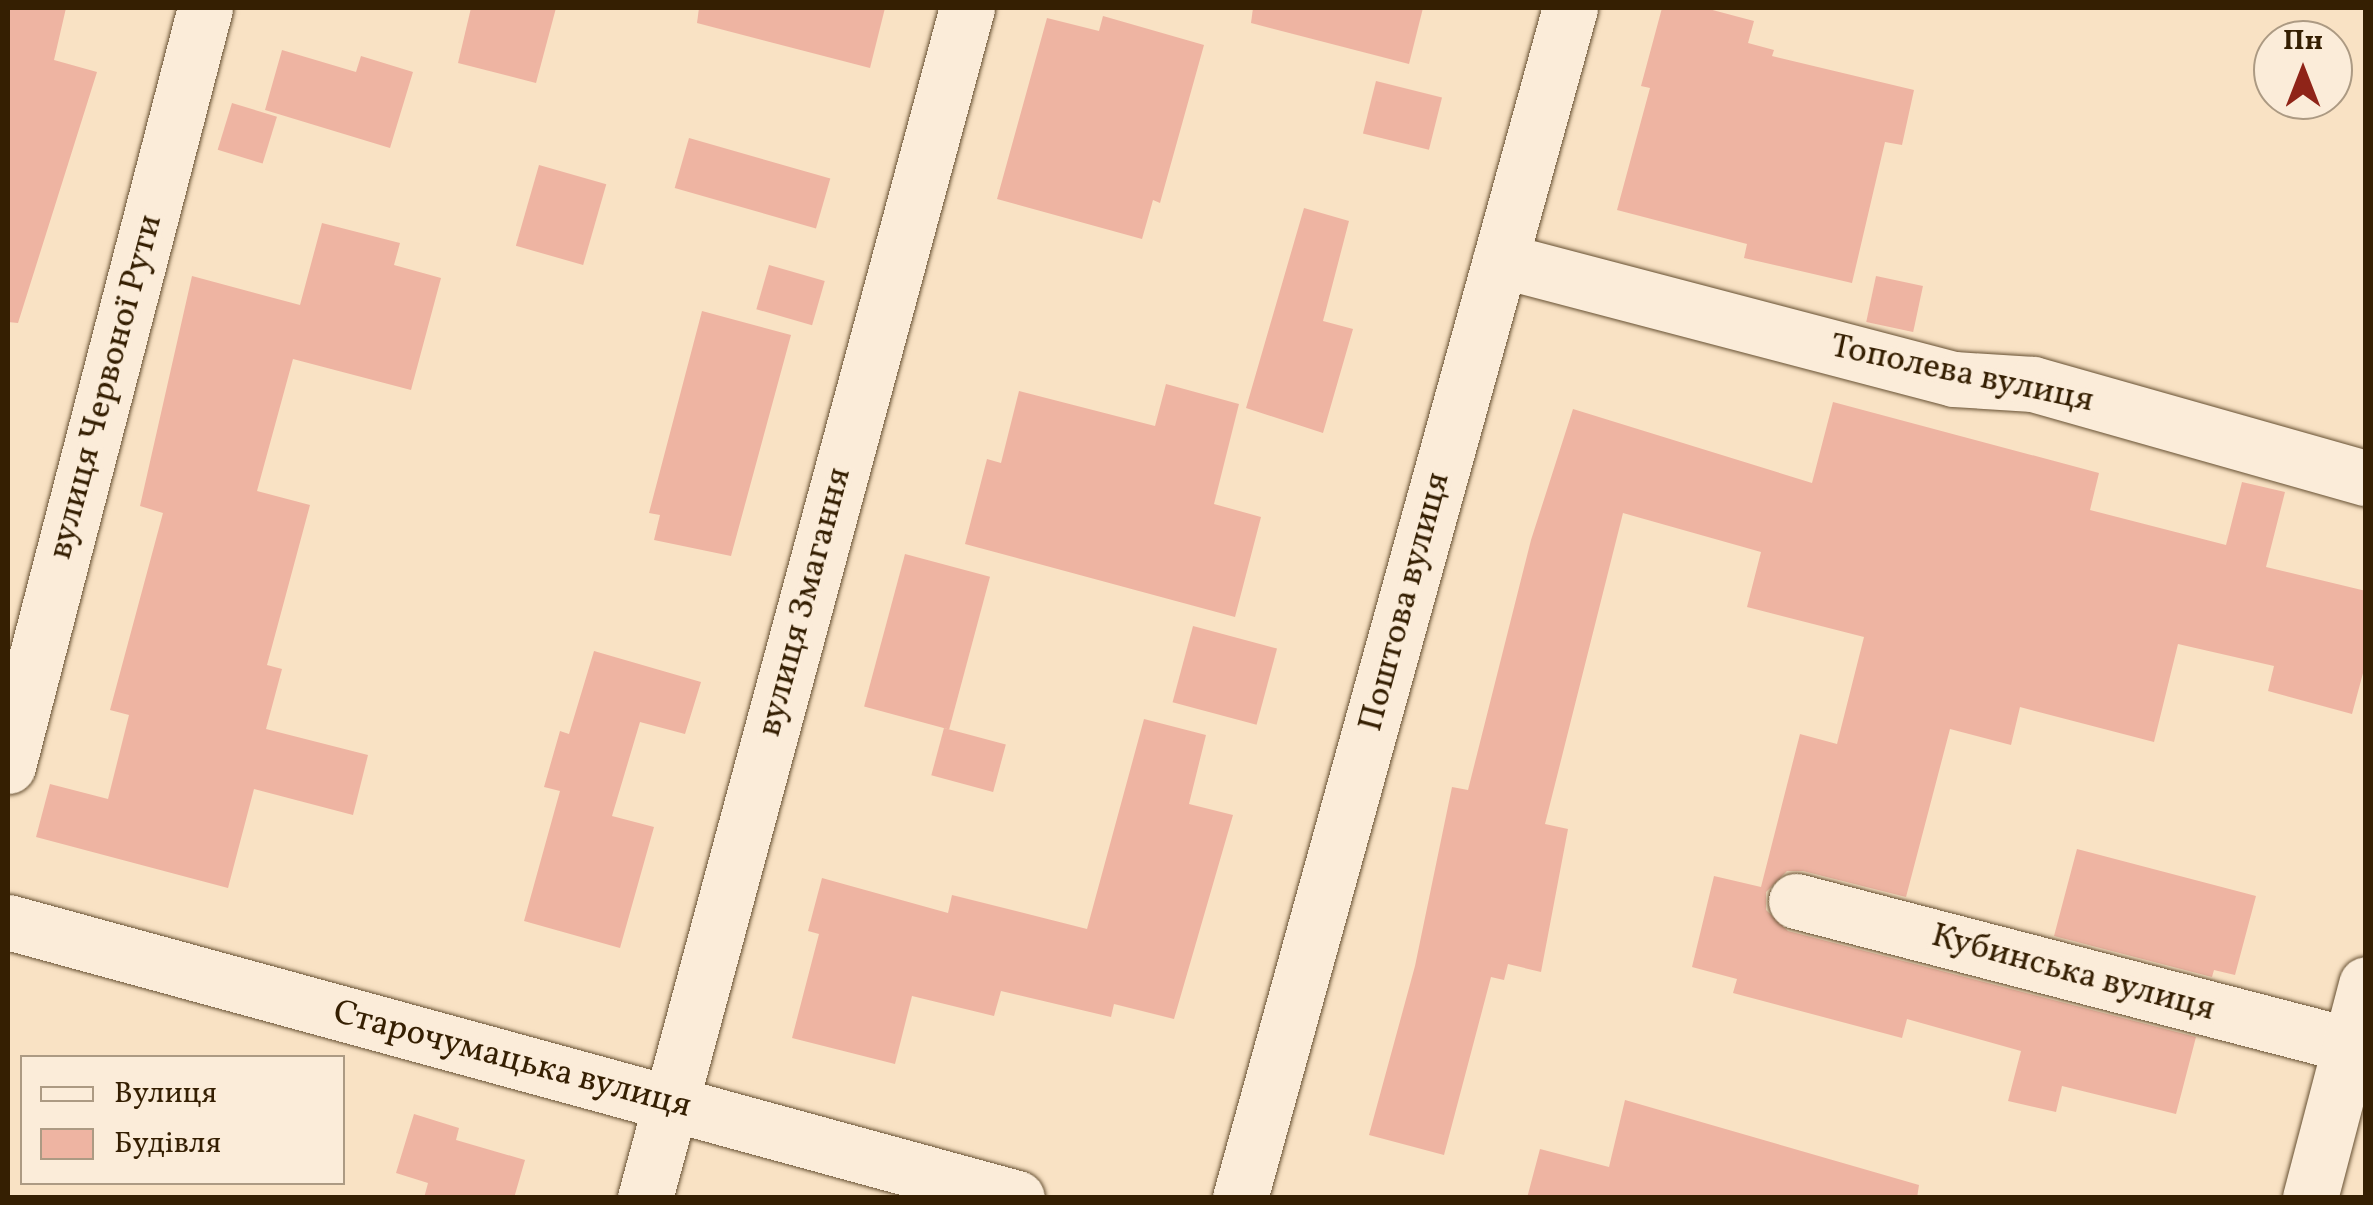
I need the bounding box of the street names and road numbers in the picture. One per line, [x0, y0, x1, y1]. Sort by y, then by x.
street label: вулиця Червоної Рути [40, 210, 172, 564]
street label: Тополева вулиця [1827, 326, 2097, 422]
street label: вулиця Змагання [749, 463, 861, 741]
street label: Поштова вулиця [1350, 468, 1460, 736]
street label: Кубинська вулиця [1927, 915, 2219, 1031]
street label: Старочумацька вулиця [329, 992, 695, 1128]

